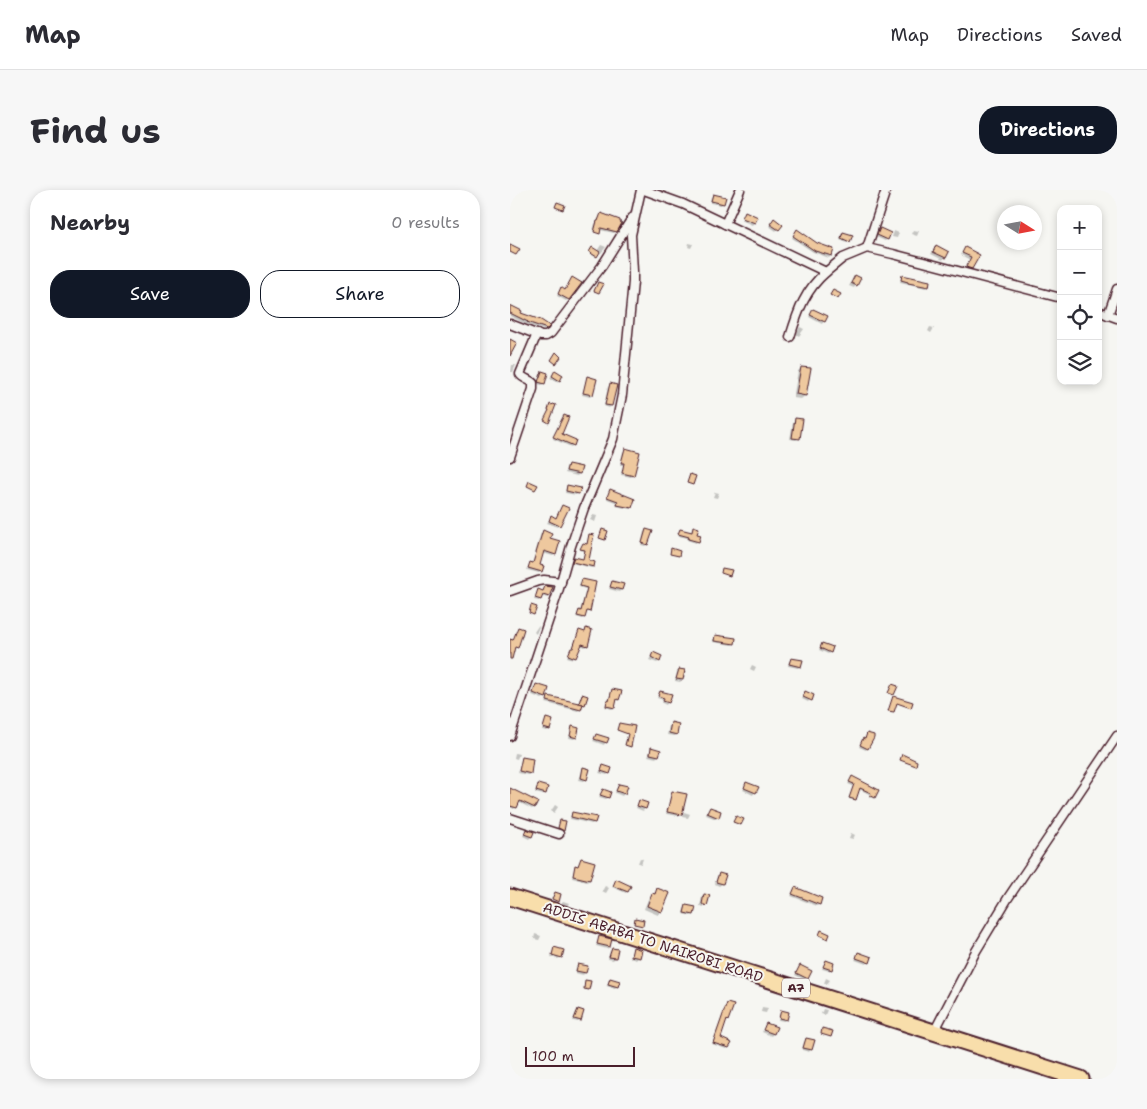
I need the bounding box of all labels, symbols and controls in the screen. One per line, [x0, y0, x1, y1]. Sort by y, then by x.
text: Map [25, 19, 81, 51]
text: Map [891, 23, 929, 47]
text: Directions [957, 23, 1043, 47]
text: Saved [1071, 23, 1122, 47]
button: Directions [979, 106, 1117, 154]
text: Find us [30, 107, 161, 154]
north arrow [997, 205, 1042, 250]
map controls [1057, 205, 1102, 385]
button: + [1057, 205, 1102, 250]
text: Nearby [50, 209, 130, 237]
text: 0 results [391, 212, 460, 233]
button: − [1057, 250, 1102, 295]
button: Save [50, 270, 250, 318]
button: Share [260, 270, 460, 318]
button: locate [1057, 295, 1102, 340]
button: layers [1057, 340, 1102, 385]
street label: ADDIS ABABA TO NAIROBI ROAD [541, 898, 765, 986]
road number: A7 [782, 978, 810, 998]
scale bar [525, 1044, 635, 1067]
text: 100 m [532, 1047, 574, 1065]

